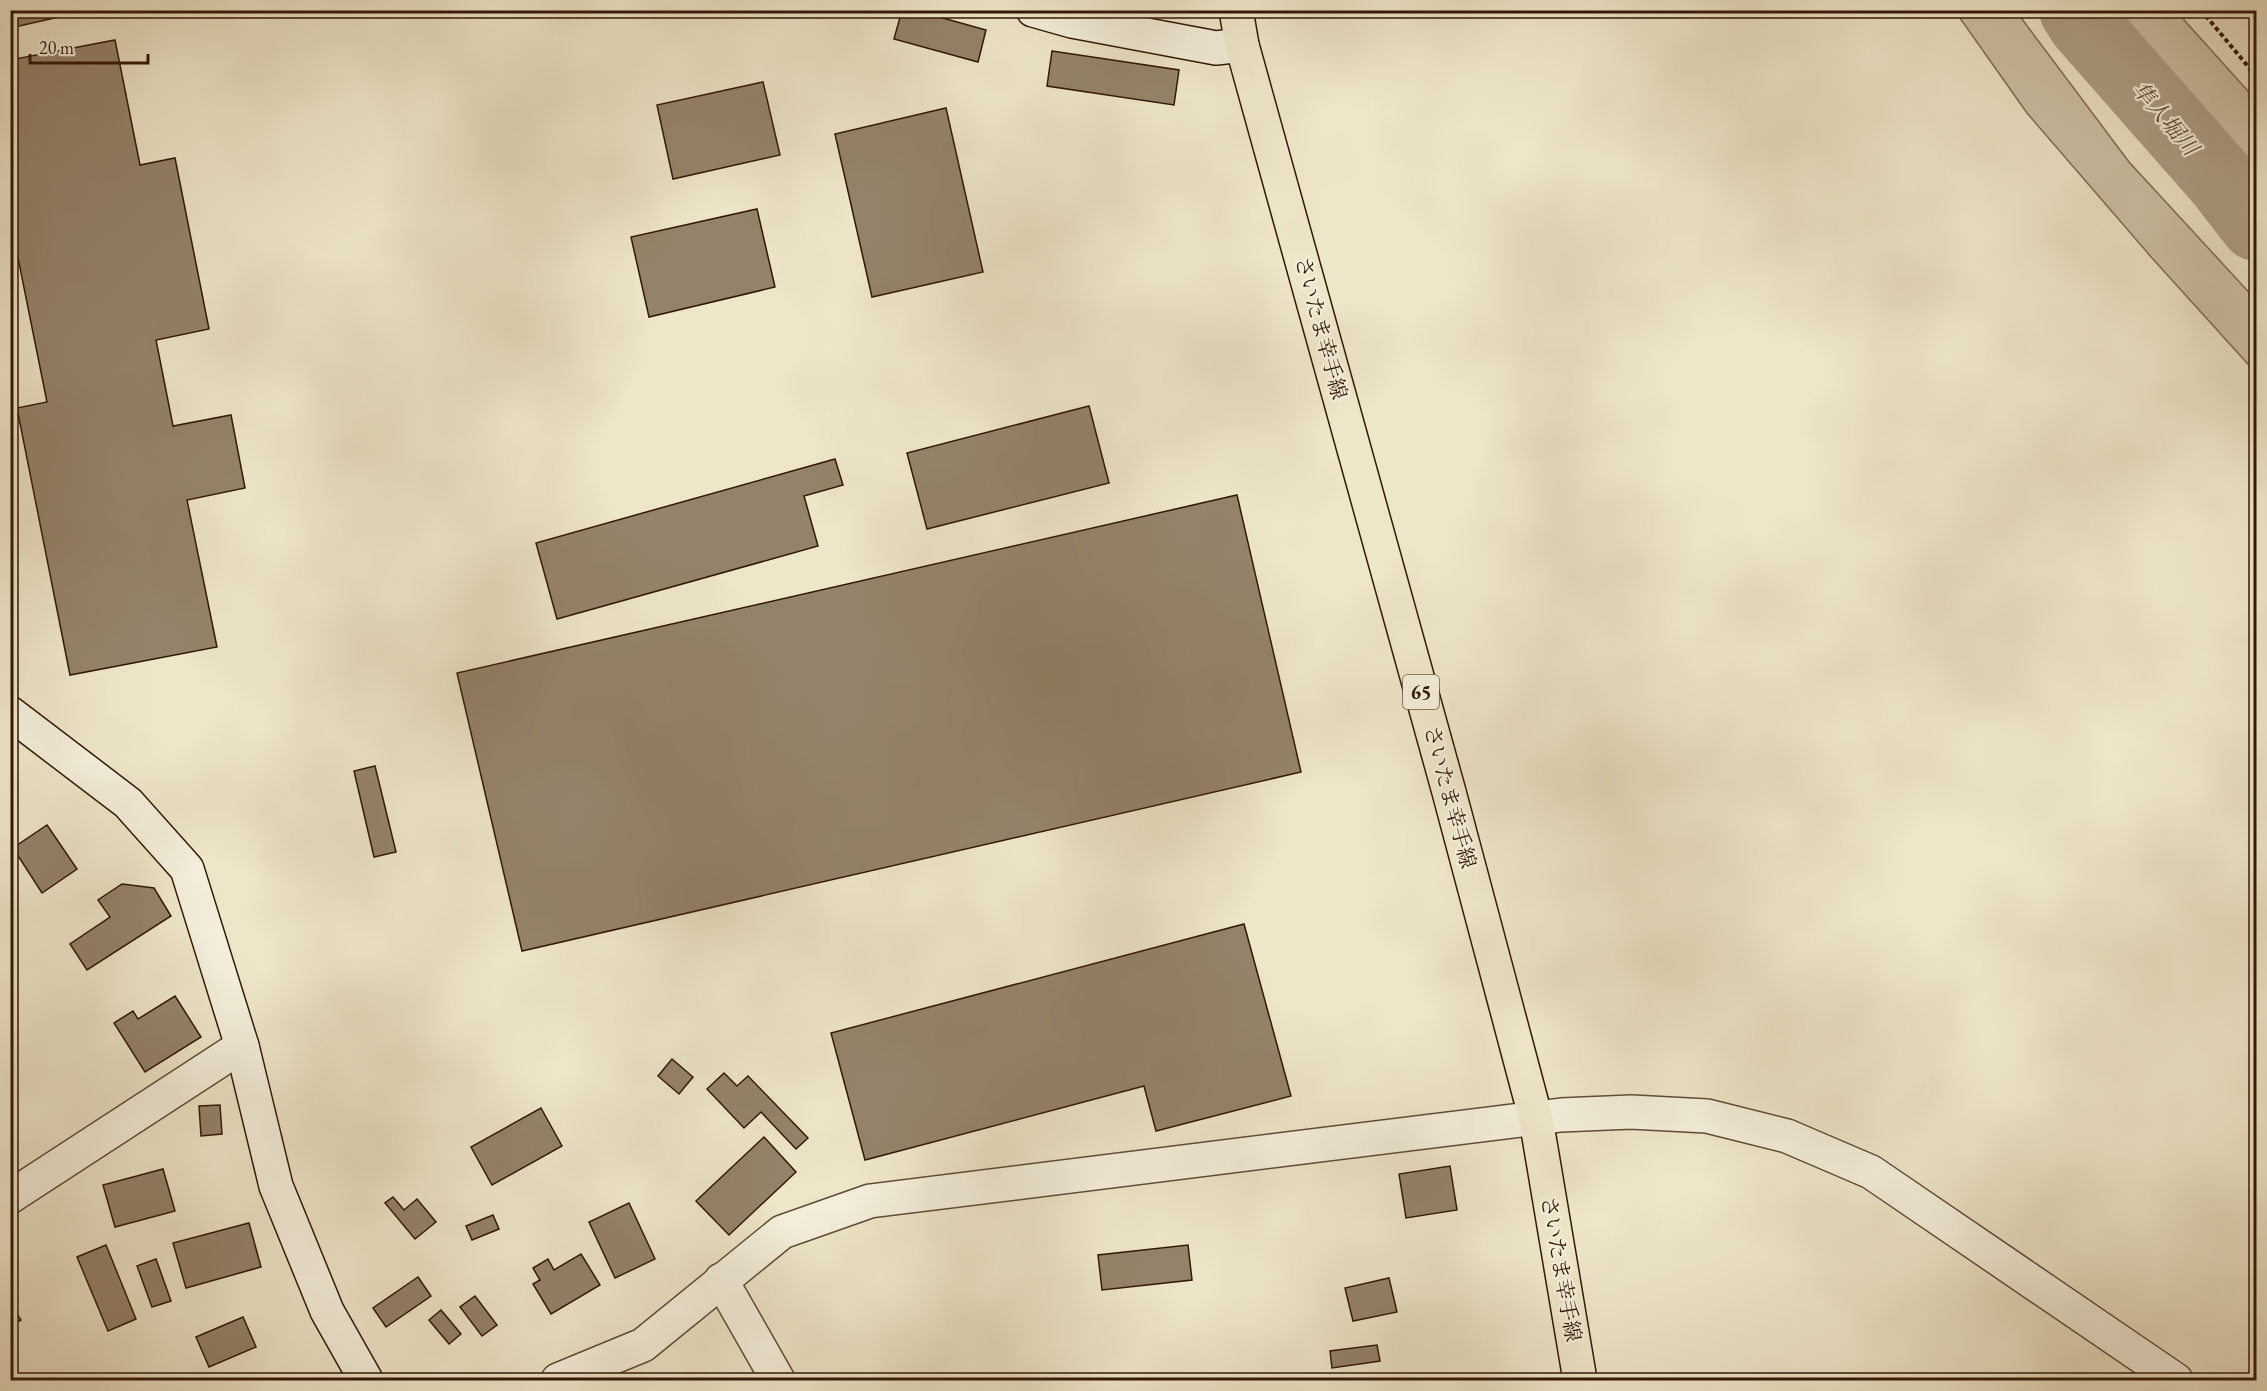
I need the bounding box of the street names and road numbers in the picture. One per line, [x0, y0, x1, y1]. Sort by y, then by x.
street label: さいたま幸手線 [1289, 253, 1354, 402]
road number: 65 [1403, 675, 1439, 709]
street label: さいたま幸手線 [1418, 722, 1483, 871]
street label: さいたま幸手線 [1535, 1194, 1588, 1344]

